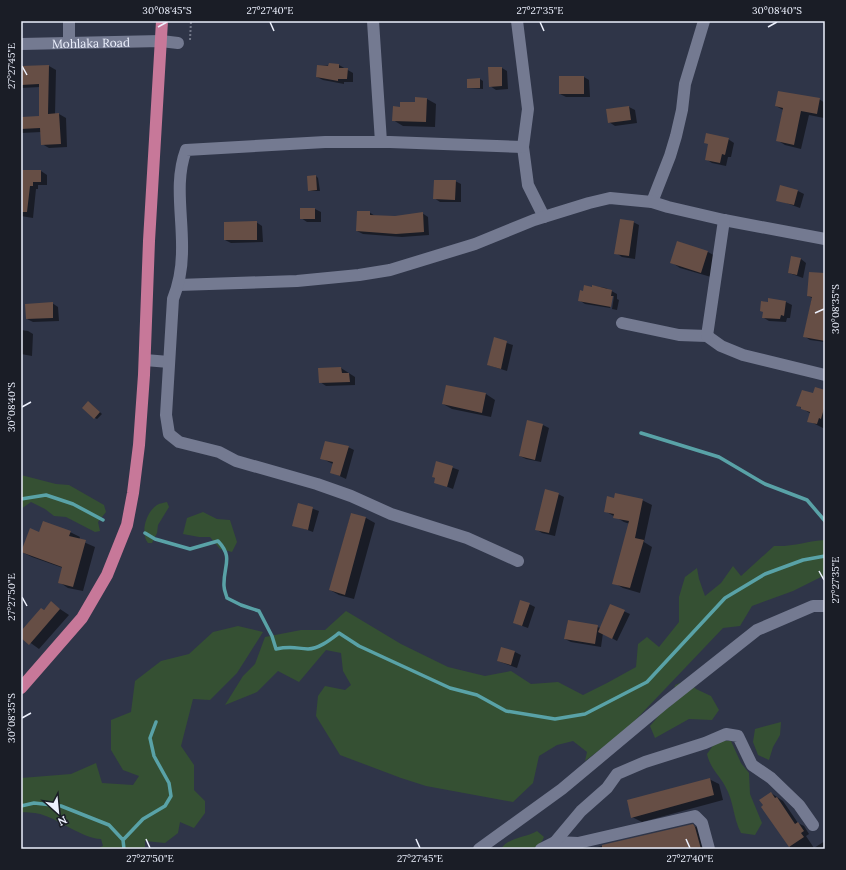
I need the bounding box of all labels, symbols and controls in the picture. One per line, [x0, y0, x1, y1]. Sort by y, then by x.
text: 30°08'45"S [142, 4, 192, 17]
text: 27°27'40"E [247, 4, 293, 17]
text: 27°27'35"E [517, 4, 563, 17]
text: 30°08'40"S [752, 4, 802, 17]
street label: Mohlaka Road [52, 34, 130, 51]
text: 27°27'45"E [5, 43, 18, 89]
text: 30°08'35"S [829, 284, 842, 334]
text: 30°08'40"S [5, 382, 18, 432]
text: 27°27'35"E [829, 557, 842, 603]
text: 27°27'50"E [5, 573, 18, 621]
text: 30°08'35"S [5, 693, 18, 743]
north arrow [38, 792, 78, 832]
text: N [55, 813, 70, 829]
text: 27°27'50"E [126, 852, 174, 865]
text: 27°27'45"E [397, 852, 443, 865]
text: 27°27'40"E [667, 852, 713, 865]

